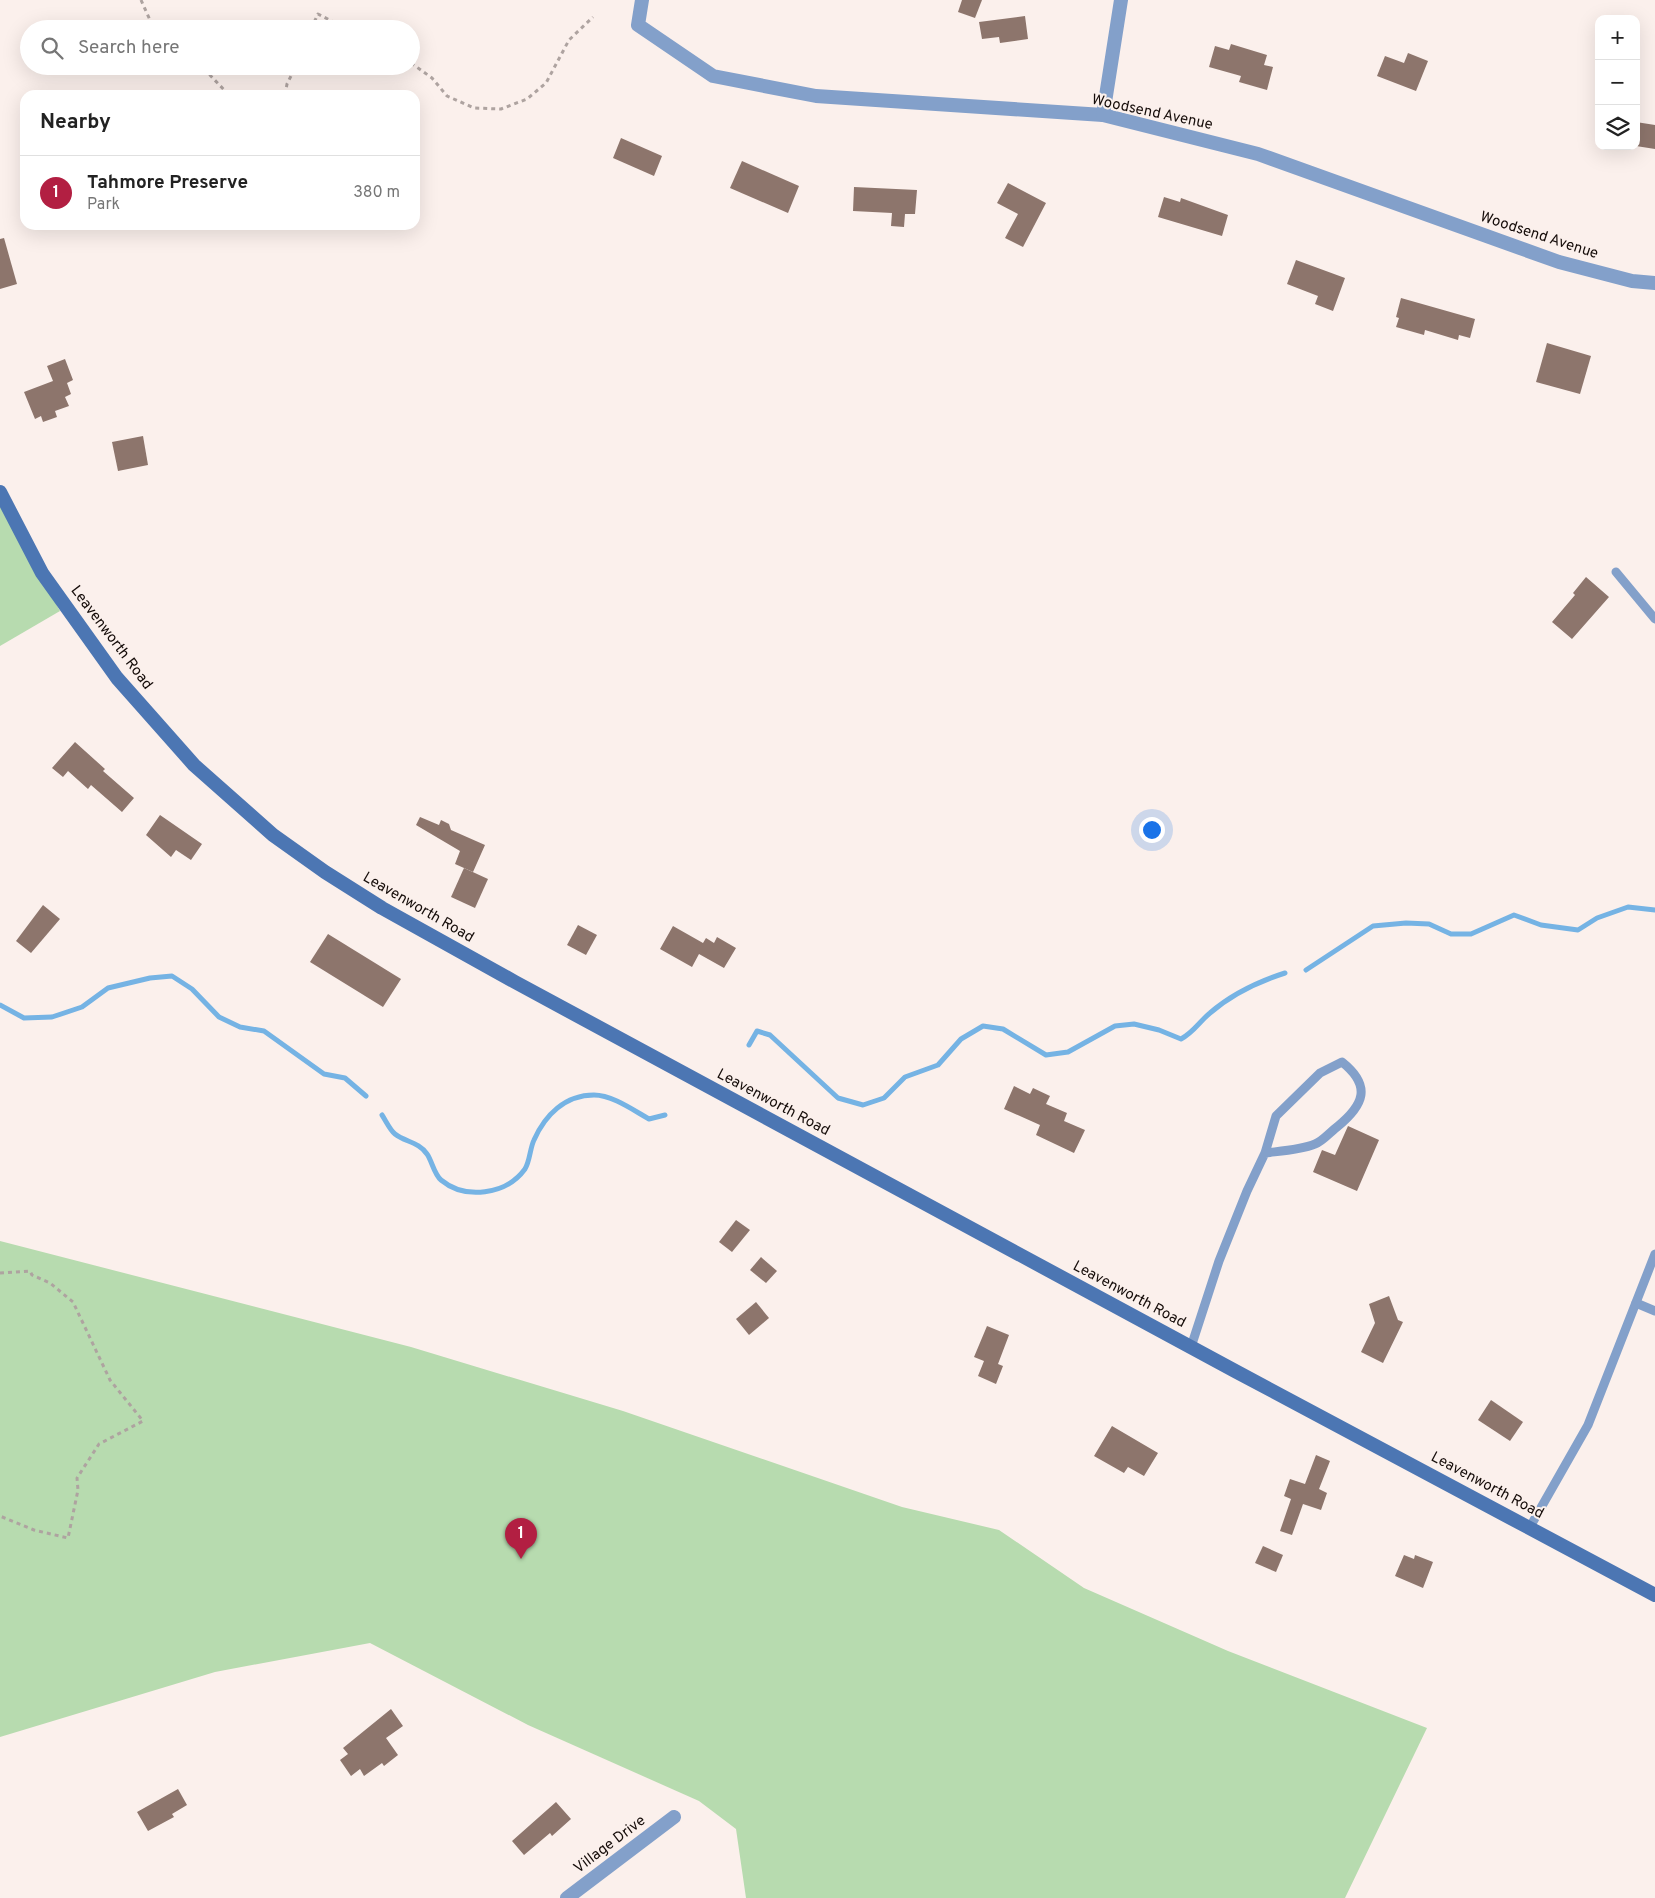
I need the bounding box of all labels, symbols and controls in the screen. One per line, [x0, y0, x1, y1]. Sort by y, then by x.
map controls [1595, 15, 1640, 150]
button: + [1595, 15, 1640, 60]
search box [20, 20, 420, 75]
icon: search [38, 34, 66, 62]
text: Search here [78, 36, 180, 60]
button: − [1595, 60, 1640, 105]
street label: Woodsend Avenue [1090, 91, 1214, 135]
button: layers [1595, 105, 1640, 150]
text: Nearby [40, 109, 111, 136]
text: Tahmore Preserve [87, 171, 248, 195]
text: 1 [53, 183, 59, 203]
text: 380 m [353, 183, 400, 203]
text: Park [87, 195, 120, 215]
street label: Woodsend Avenue [1477, 208, 1601, 264]
street label: Leavenworth Road [66, 582, 156, 694]
your location [1139, 817, 1165, 843]
street label: Leavenworth Road [359, 868, 477, 948]
street label: Leavenworth Road [713, 1065, 833, 1141]
street label: Leavenworth Road [1069, 1257, 1189, 1333]
street label: Leavenworth Road [1427, 1448, 1547, 1524]
pin: 1 [505, 1518, 537, 1559]
street label: Village Drive [570, 1812, 650, 1878]

